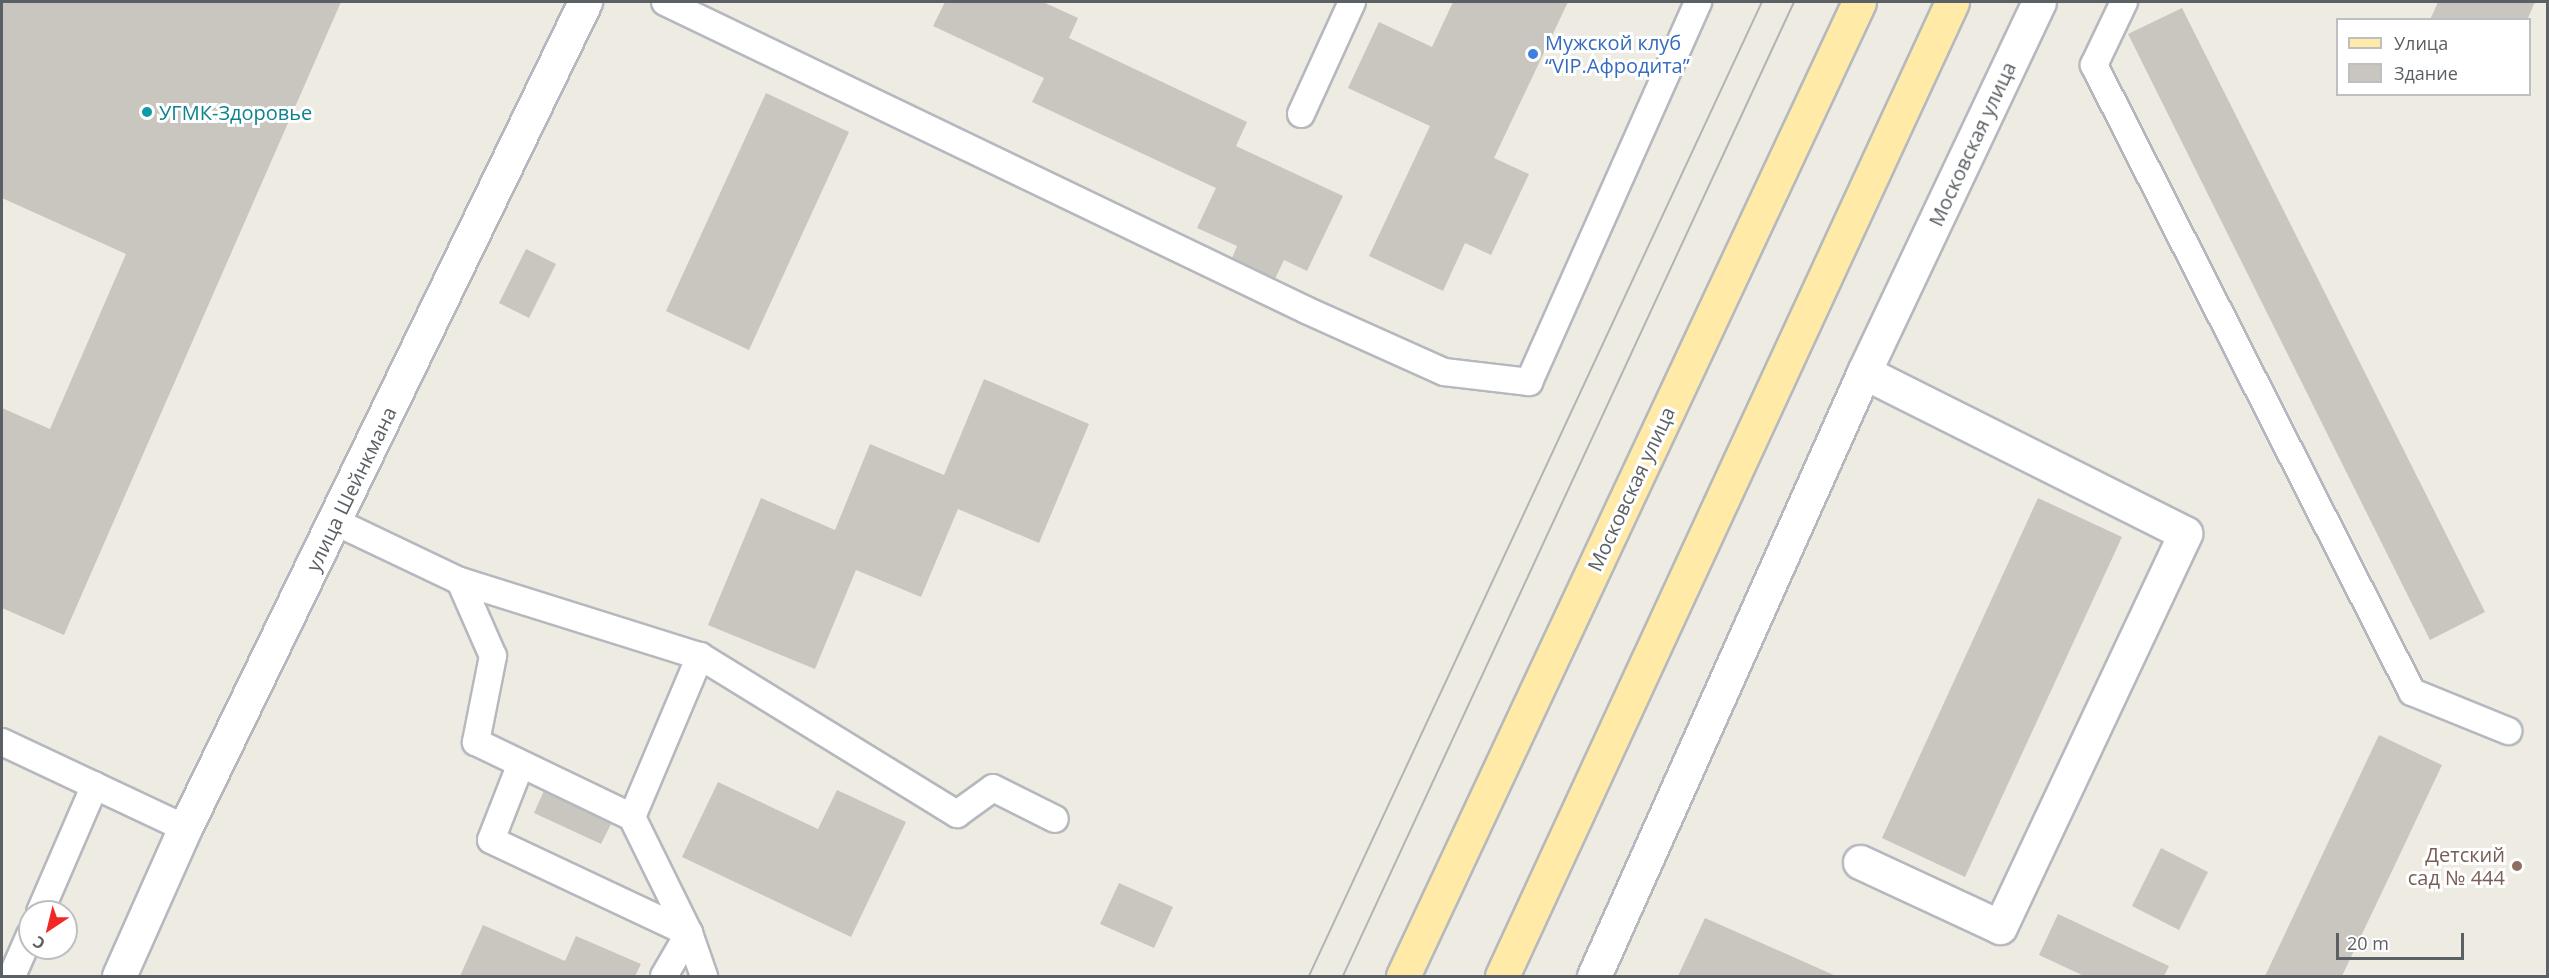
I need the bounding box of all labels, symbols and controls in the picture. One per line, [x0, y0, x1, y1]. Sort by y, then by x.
legend [2336, 18, 2531, 96]
place label: Мужской клуб “VIP.Афродита” [1545, 30, 1690, 77]
text: Улица [2394, 31, 2448, 55]
marker: Мужской клуб “VIP.Афродита” [1526, 47, 1540, 61]
street label: Московская улица [1923, 58, 2021, 230]
text: Здание [2394, 61, 2458, 85]
place label: УГМК-Здоровье [159, 100, 312, 124]
marker: УГМК-Здоровье [140, 105, 154, 119]
street label: улица Шейнкмана [301, 403, 401, 575]
street label: Московская улица [1582, 403, 1680, 575]
place label: Детский сад № 444 [2408, 843, 2505, 890]
marker: Детский сад № 444 [2510, 859, 2524, 873]
north arrow [18, 900, 78, 960]
scale bar [2339, 921, 2466, 959]
text: С [28, 931, 49, 955]
text: 20 m [2347, 931, 2389, 955]

